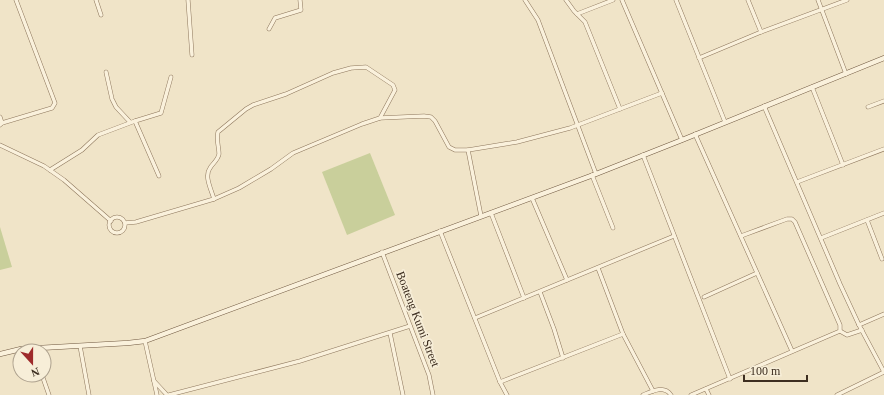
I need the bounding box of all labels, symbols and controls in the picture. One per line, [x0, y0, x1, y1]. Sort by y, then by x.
street label: Boateng Kumi Street [393, 269, 443, 369]
north arrow [12, 343, 52, 383]
scale bar [744, 357, 807, 383]
text: 100 m [750, 364, 781, 378]
text: N [30, 365, 41, 379]

